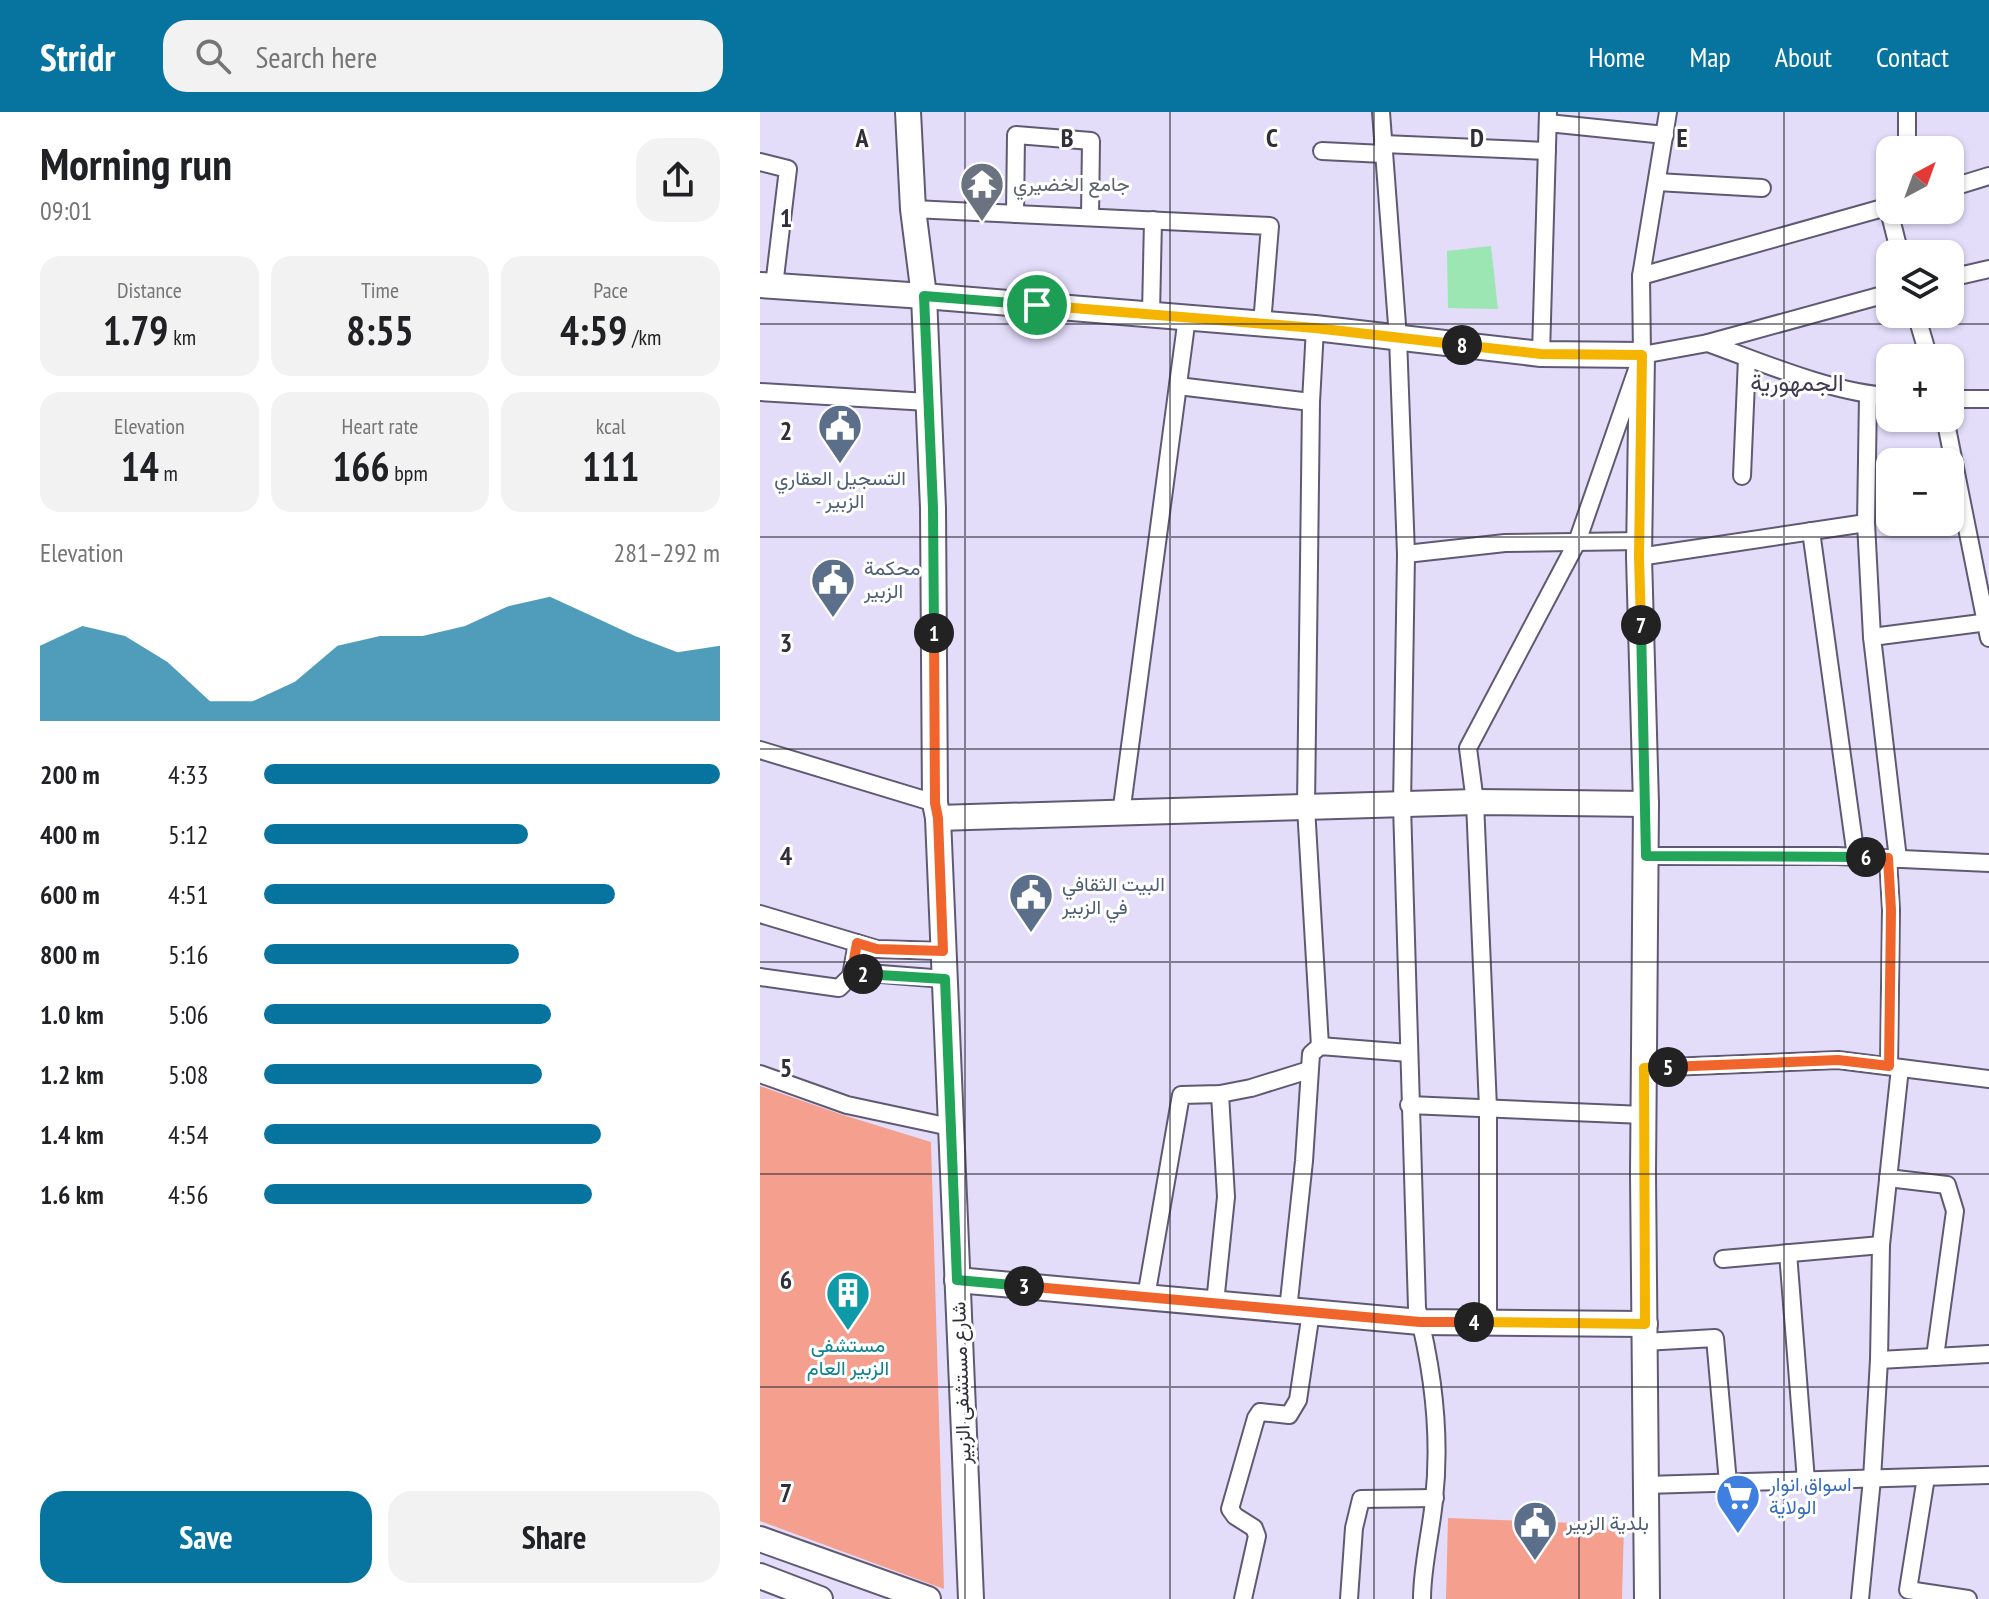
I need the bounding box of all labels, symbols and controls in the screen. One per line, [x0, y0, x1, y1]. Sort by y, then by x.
search box [163, 20, 723, 92]
text: Stridr [40, 32, 115, 81]
icon: search [191, 34, 235, 78]
text: Search here [255, 37, 377, 76]
text: Home [1589, 38, 1645, 75]
text: Map [1689, 38, 1731, 75]
text: About [1775, 38, 1832, 75]
text: Contact [1876, 38, 1949, 75]
text: A [854, 121, 869, 154]
text: B [1061, 121, 1074, 154]
text: C [1266, 121, 1278, 154]
text: D [1470, 121, 1484, 154]
text: E [1676, 121, 1688, 154]
text: Morning run [40, 135, 232, 192]
north arrow [1876, 136, 1964, 224]
map controls [1876, 136, 1964, 536]
button: share [636, 138, 720, 222]
temple icon: جامع الخضيري [958, 160, 1006, 223]
place label: جامع الخضيري [1013, 171, 1130, 201]
text: 09:01 [40, 194, 92, 227]
text: 1 [780, 201, 792, 234]
button: layers [1876, 240, 1964, 328]
pin [1003, 271, 1071, 339]
text: Distance [117, 276, 182, 304]
text: Time [361, 276, 399, 304]
text: Pace [593, 276, 628, 304]
icon: arrive [1015, 283, 1059, 327]
text: 1.79 [103, 304, 168, 356]
text: 8:55 [346, 304, 414, 356]
text: 4:59 [560, 304, 627, 356]
text: km [168, 323, 196, 351]
text: /km [627, 323, 661, 351]
pin: 8 [1442, 325, 1482, 365]
text: 8 [1457, 331, 1467, 359]
button: + [1876, 344, 1964, 432]
district label: الجمهورية [1750, 367, 1844, 398]
public building icon: التسجيل العقاري - الزبير [816, 402, 864, 465]
text: Elevation [114, 412, 185, 440]
text: Heart rate [342, 412, 418, 440]
text: kcal [596, 412, 626, 440]
text: 2 [780, 414, 792, 447]
text: 14 [121, 440, 159, 492]
text: 166 [332, 440, 390, 492]
text: 111 [582, 440, 639, 492]
button: − [1876, 448, 1964, 536]
text: m [159, 459, 178, 487]
text: bpm [390, 459, 428, 487]
place label: التسجيل العقاري - الزبير [774, 465, 906, 514]
text: Elevation [40, 536, 123, 569]
text: 281–292 m [614, 536, 720, 569]
place label: محكمة الزبير [863, 555, 920, 604]
public building icon: محكمة الزبير [809, 556, 857, 619]
pin: 7 [1621, 605, 1661, 645]
text: 7 [1636, 611, 1646, 639]
pin: 1 [914, 613, 954, 653]
text: 1 [929, 619, 939, 647]
text: 3 [780, 626, 792, 659]
text: 200 m [40, 758, 100, 791]
text: 4:33 [168, 758, 208, 791]
text: 400 m [40, 818, 100, 851]
text: 5:12 [168, 818, 208, 851]
pin: 6 [1846, 837, 1886, 877]
text: 4 [780, 839, 793, 872]
text: 6 [1861, 843, 1871, 871]
public building icon: البيت الثقافي في الزبير [1007, 871, 1055, 934]
place label: البيت الثقافي في الزبير [1061, 871, 1165, 924]
text: 600 m [40, 878, 100, 911]
text: 4:51 [168, 878, 208, 911]
text: 800 m [40, 938, 100, 971]
text: 5:16 [168, 938, 208, 971]
pin: 2 [843, 954, 883, 994]
text: 2 [858, 960, 868, 988]
text: 1.0 km [40, 998, 104, 1031]
text: 5:06 [168, 998, 208, 1031]
pin: 5 [1648, 1047, 1688, 1087]
text: 5 [780, 1051, 792, 1084]
text: 5 [1663, 1053, 1673, 1081]
text: 1.2 km [40, 1058, 104, 1091]
text: 5:08 [168, 1058, 208, 1091]
text: 1.4 km [40, 1118, 104, 1151]
text: 4:54 [168, 1118, 208, 1151]
text: 1.6 km [40, 1178, 104, 1211]
text: 4:56 [168, 1178, 208, 1211]
text: 6 [780, 1263, 792, 1296]
pin: 3 [1004, 1266, 1044, 1306]
building icon: مستشفى الزبير العام [824, 1269, 872, 1332]
text: 3 [1019, 1272, 1029, 1300]
street label: شارع مستشفى الزبير [945, 1301, 978, 1466]
pin: 4 [1454, 1302, 1494, 1342]
text: 4 [1469, 1308, 1479, 1336]
place label: مستشفى الزبير العام [807, 1332, 889, 1381]
place label: اسواق انوار الولاية [1768, 1471, 1852, 1520]
supermarket icon: اسواق انوار الولاية [1714, 1472, 1762, 1535]
text: 7 [780, 1476, 792, 1509]
button: Save [40, 1491, 372, 1583]
button: Share [388, 1491, 720, 1583]
public building icon: بلدية الزبير [1511, 1499, 1559, 1562]
place label: بلدية الزبير [1565, 1510, 1649, 1536]

